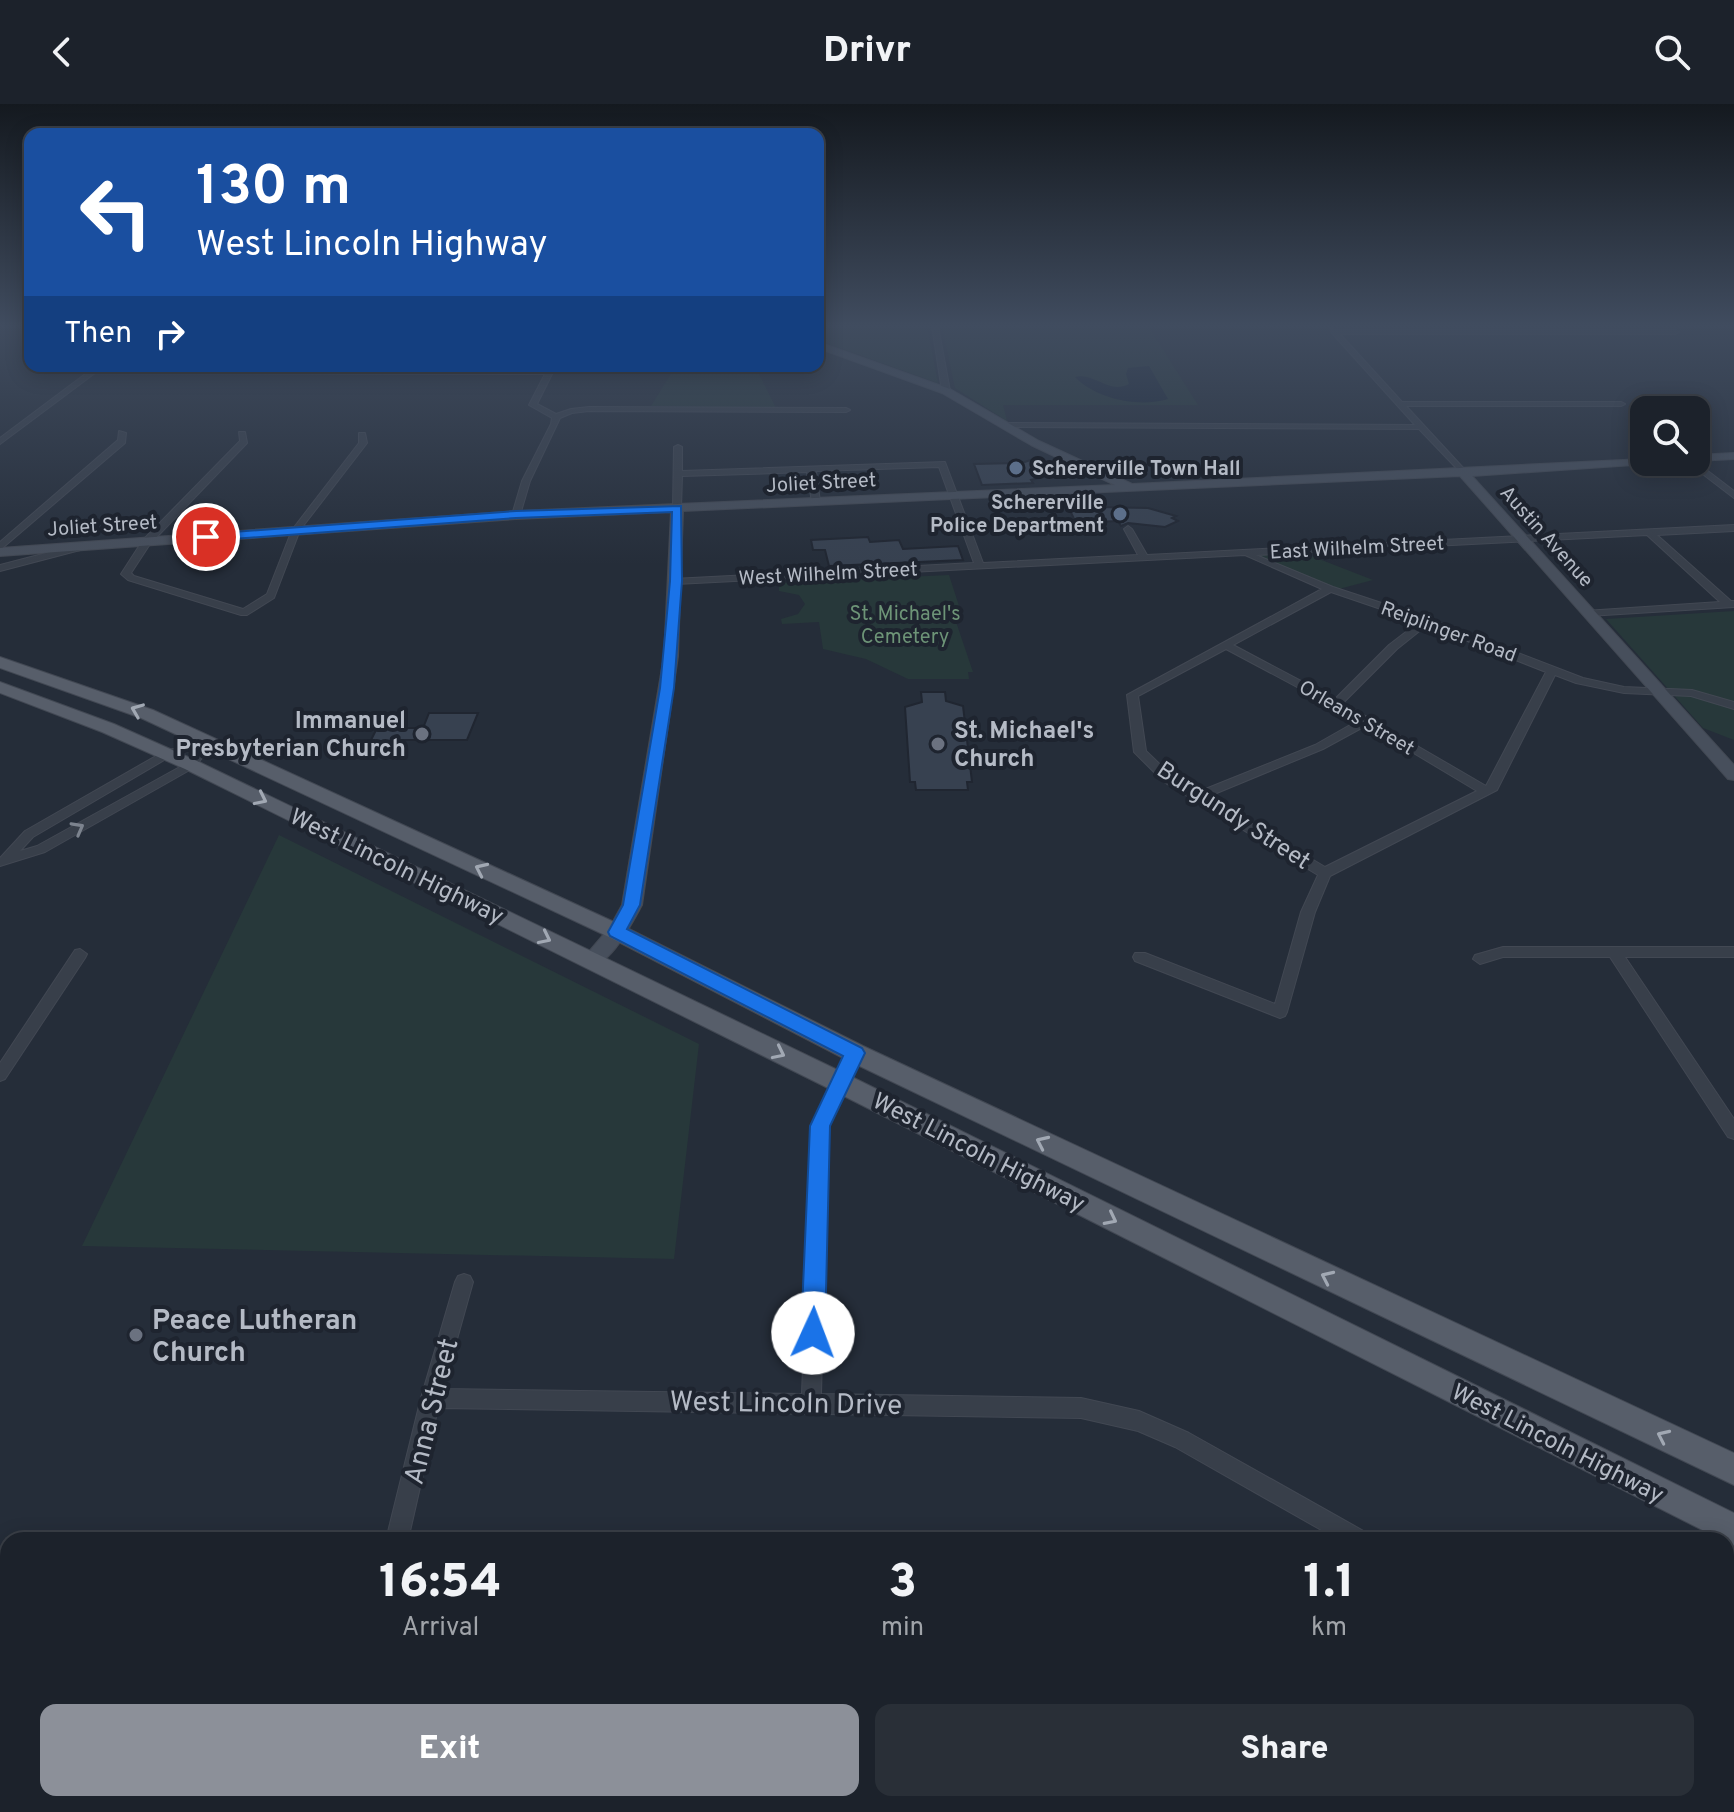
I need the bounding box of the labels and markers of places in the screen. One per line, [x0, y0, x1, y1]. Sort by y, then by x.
place label: Schererville Town Hall [1032, 457, 1241, 483]
marker: Schererville Town Hall [1007, 459, 1025, 477]
place label: Schererville Police Department [930, 491, 1104, 540]
pin [172, 503, 240, 571]
marker: Schererville Police Department [1111, 505, 1129, 523]
place label: Immanuel Presbyterian Church [175, 707, 406, 765]
place label: St. Michael's Church [954, 717, 1094, 775]
marker: Immanuel Presbyterian Church [413, 725, 431, 743]
marker: St. Michael's Church [929, 735, 947, 753]
place label: Peace Lutheran Church [152, 1304, 357, 1372]
marker: Peace Lutheran Church [127, 1326, 145, 1344]

